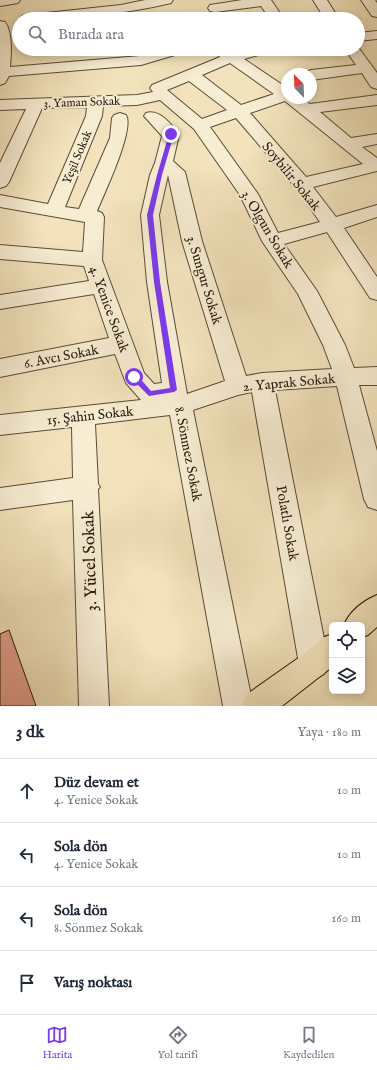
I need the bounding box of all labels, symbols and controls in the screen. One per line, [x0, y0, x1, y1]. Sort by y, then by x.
search box [12, 12, 365, 56]
icon: search [26, 23, 48, 45]
text: Burada ara [58, 25, 124, 44]
north arrow [281, 68, 317, 104]
street label: 3. Yaman Sokak [43, 94, 121, 111]
route end [162, 125, 180, 143]
street label: Yeşil Sokak [59, 128, 96, 186]
street label: Soybilir Sokak [258, 138, 325, 215]
street label: 3. Olgun Sokak [237, 187, 298, 272]
street label: 3. Sungur Sokak [182, 234, 226, 327]
street label: 4. Yenice Sokak [85, 264, 133, 356]
street label: 6. Avcı Sokak [22, 341, 101, 373]
route start [125, 368, 143, 386]
street label: 2. Yaprak Sokak [242, 370, 337, 396]
street label: 15. Şahin Sokak [46, 402, 135, 429]
street label: 8. Sönmez Sokak [170, 405, 206, 504]
street label: Polatlı Sokak [272, 484, 303, 563]
street label: 3. Yücel Sokak [78, 509, 103, 612]
map controls [329, 622, 365, 694]
button: locate [329, 622, 365, 658]
button: layers [329, 658, 365, 694]
text: 3 dk [16, 722, 44, 743]
text: Yaya · 180 m [297, 724, 361, 741]
text: Düz devam et [54, 773, 139, 792]
icon: ahead [16, 780, 38, 802]
text: 10 m [337, 782, 361, 799]
text: 4. Yenice Sokak [54, 792, 138, 809]
text: Sola dön [54, 837, 108, 856]
icon: left [16, 844, 38, 866]
text: 10 m [337, 846, 361, 863]
text: 4. Yenice Sokak [54, 856, 138, 873]
text: Sola dön [54, 901, 108, 920]
icon: left [16, 908, 38, 930]
text: 160 m [331, 910, 361, 927]
text: 8. Sönmez Sokak [54, 920, 143, 937]
icon: arrive [16, 972, 38, 994]
text: Varış noktası [54, 973, 132, 992]
tab: Harita [43, 1024, 72, 1062]
tab: Yol tarifi [157, 1024, 198, 1062]
tab: Kaydedilen [283, 1024, 334, 1062]

